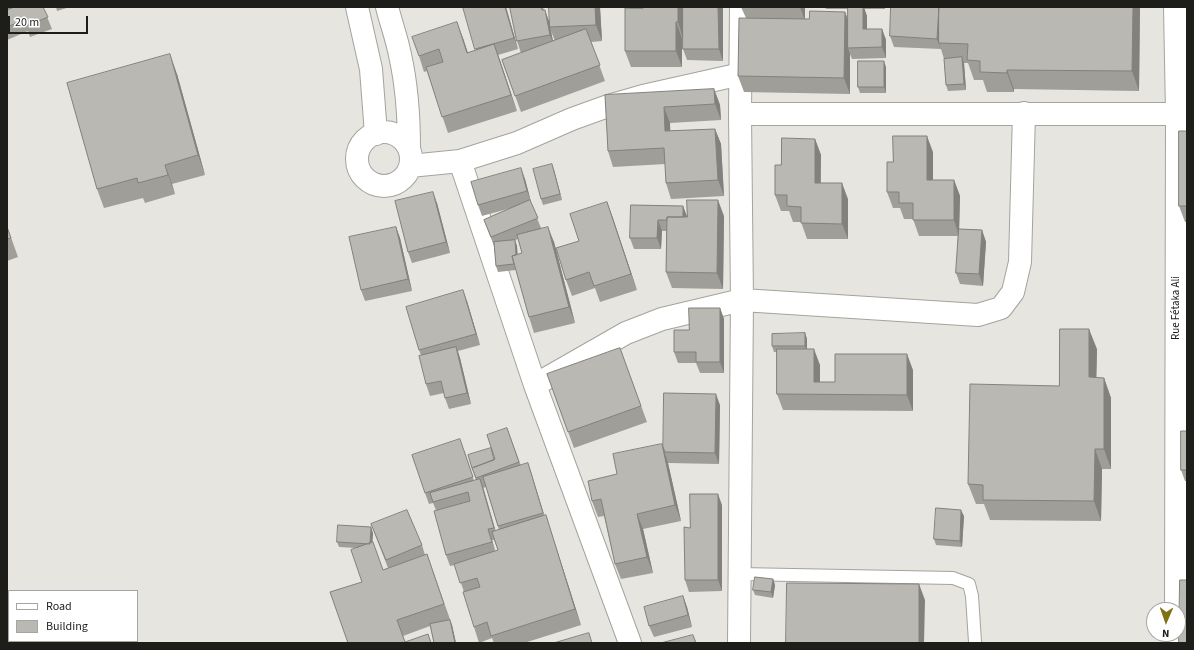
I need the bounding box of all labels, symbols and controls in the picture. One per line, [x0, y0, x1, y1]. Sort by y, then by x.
scale bar [10, 8, 90, 34]
text: 20 m [15, 14, 39, 31]
street label: Rue Fétaka Ali [1170, 276, 1184, 340]
legend [8, 590, 138, 642]
text: Road [46, 598, 72, 615]
north arrow [1146, 602, 1186, 642]
text: Building [46, 618, 88, 635]
text: N [1162, 626, 1170, 641]

